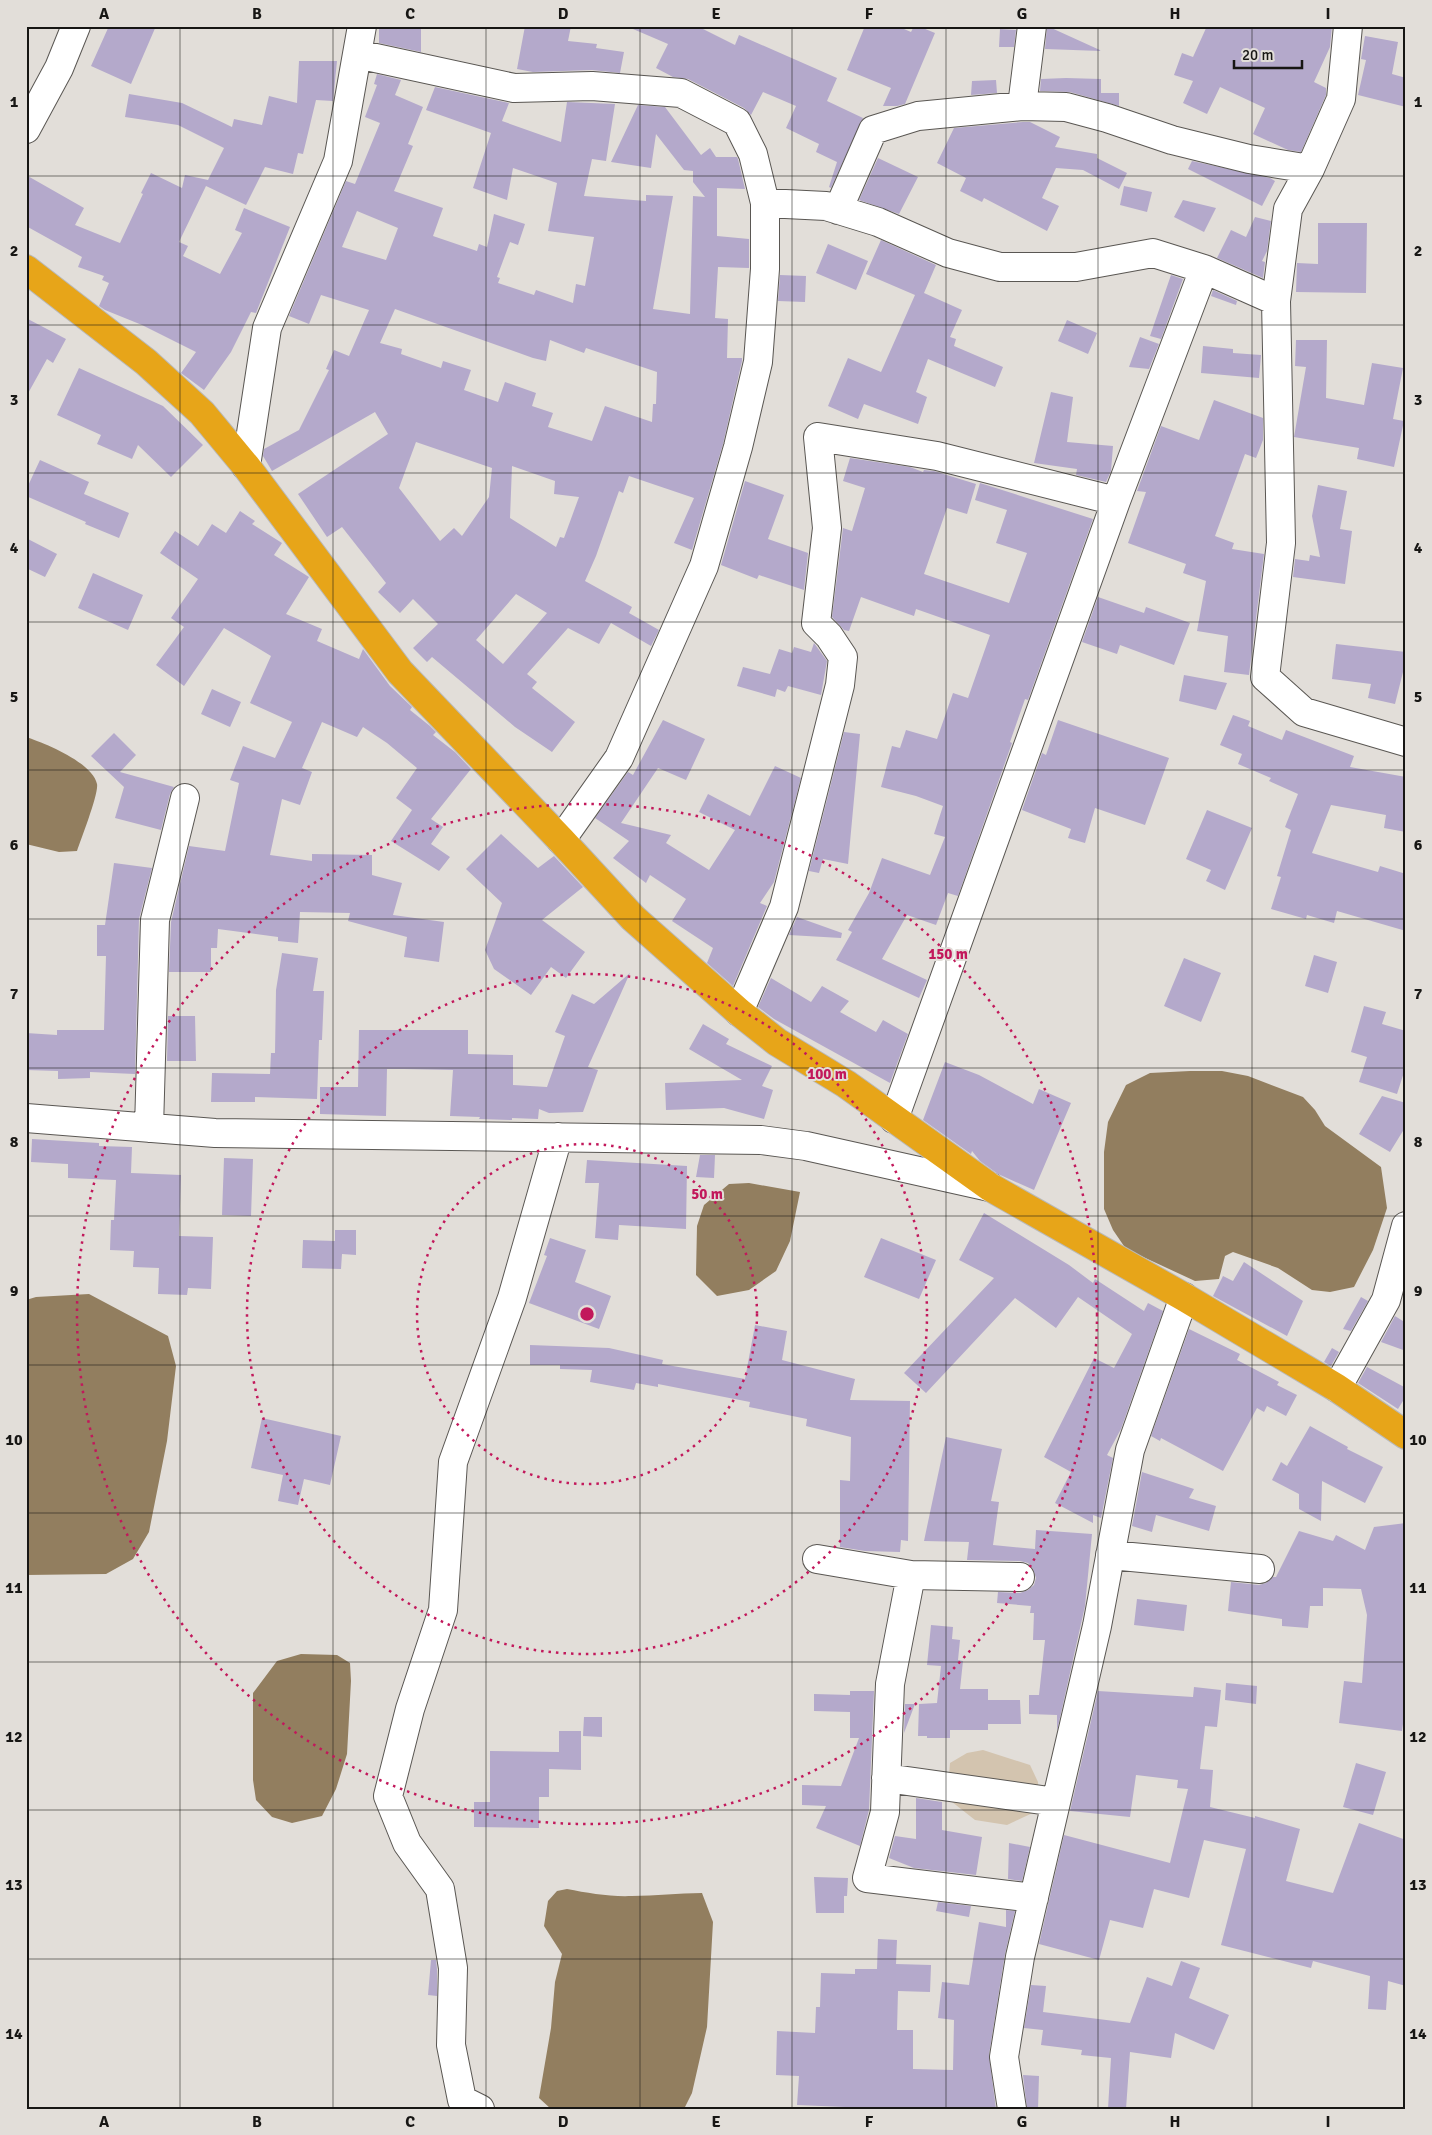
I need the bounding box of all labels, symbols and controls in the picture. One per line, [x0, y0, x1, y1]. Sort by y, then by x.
text: A [99, 4, 110, 24]
text: B [252, 4, 262, 24]
text: C [405, 4, 415, 24]
text: D [558, 4, 569, 24]
text: E [711, 4, 721, 24]
text: F [865, 4, 874, 24]
text: G [1017, 4, 1027, 24]
text: H [1170, 4, 1180, 24]
text: I [1325, 4, 1331, 24]
scale bar [1234, 38, 1302, 70]
text: 20 m [1242, 46, 1273, 64]
text: 1 [10, 92, 19, 112]
text: 1 [1414, 92, 1423, 112]
text: 2 [10, 241, 18, 261]
text: 2 [1414, 241, 1422, 261]
text: 3 [10, 390, 18, 410]
text: 3 [1414, 390, 1422, 410]
text: 4 [10, 538, 19, 558]
text: 4 [1414, 538, 1423, 558]
text: 5 [10, 687, 18, 707]
text: 5 [1414, 687, 1422, 707]
text: 6 [10, 835, 19, 855]
text: 6 [1414, 835, 1423, 855]
text: 150 m [928, 945, 968, 963]
text: 7 [10, 984, 19, 1004]
text: 7 [1414, 984, 1423, 1004]
text: 100 m [807, 1065, 847, 1083]
text: 8 [10, 1132, 19, 1152]
text: 8 [1414, 1132, 1423, 1152]
text: 50 m [691, 1185, 723, 1203]
text: 9 [10, 1281, 19, 1301]
text: 9 [1414, 1281, 1423, 1301]
centre of rings [578, 1305, 596, 1323]
text: 10 [5, 1430, 23, 1450]
text: 10 [1409, 1430, 1427, 1450]
text: 11 [5, 1578, 23, 1598]
text: 11 [1409, 1578, 1427, 1598]
text: 12 [5, 1727, 23, 1747]
text: 12 [1409, 1727, 1427, 1747]
text: 13 [5, 1875, 23, 1895]
text: 13 [1409, 1875, 1427, 1895]
text: 14 [5, 2024, 23, 2044]
text: 14 [1409, 2024, 1427, 2044]
text: A [99, 2112, 110, 2132]
text: B [252, 2112, 262, 2132]
text: C [405, 2112, 415, 2132]
text: D [558, 2112, 569, 2132]
text: E [711, 2112, 721, 2132]
text: F [865, 2112, 874, 2132]
text: G [1017, 2112, 1027, 2132]
text: H [1170, 2112, 1180, 2132]
text: I [1325, 2112, 1331, 2132]

